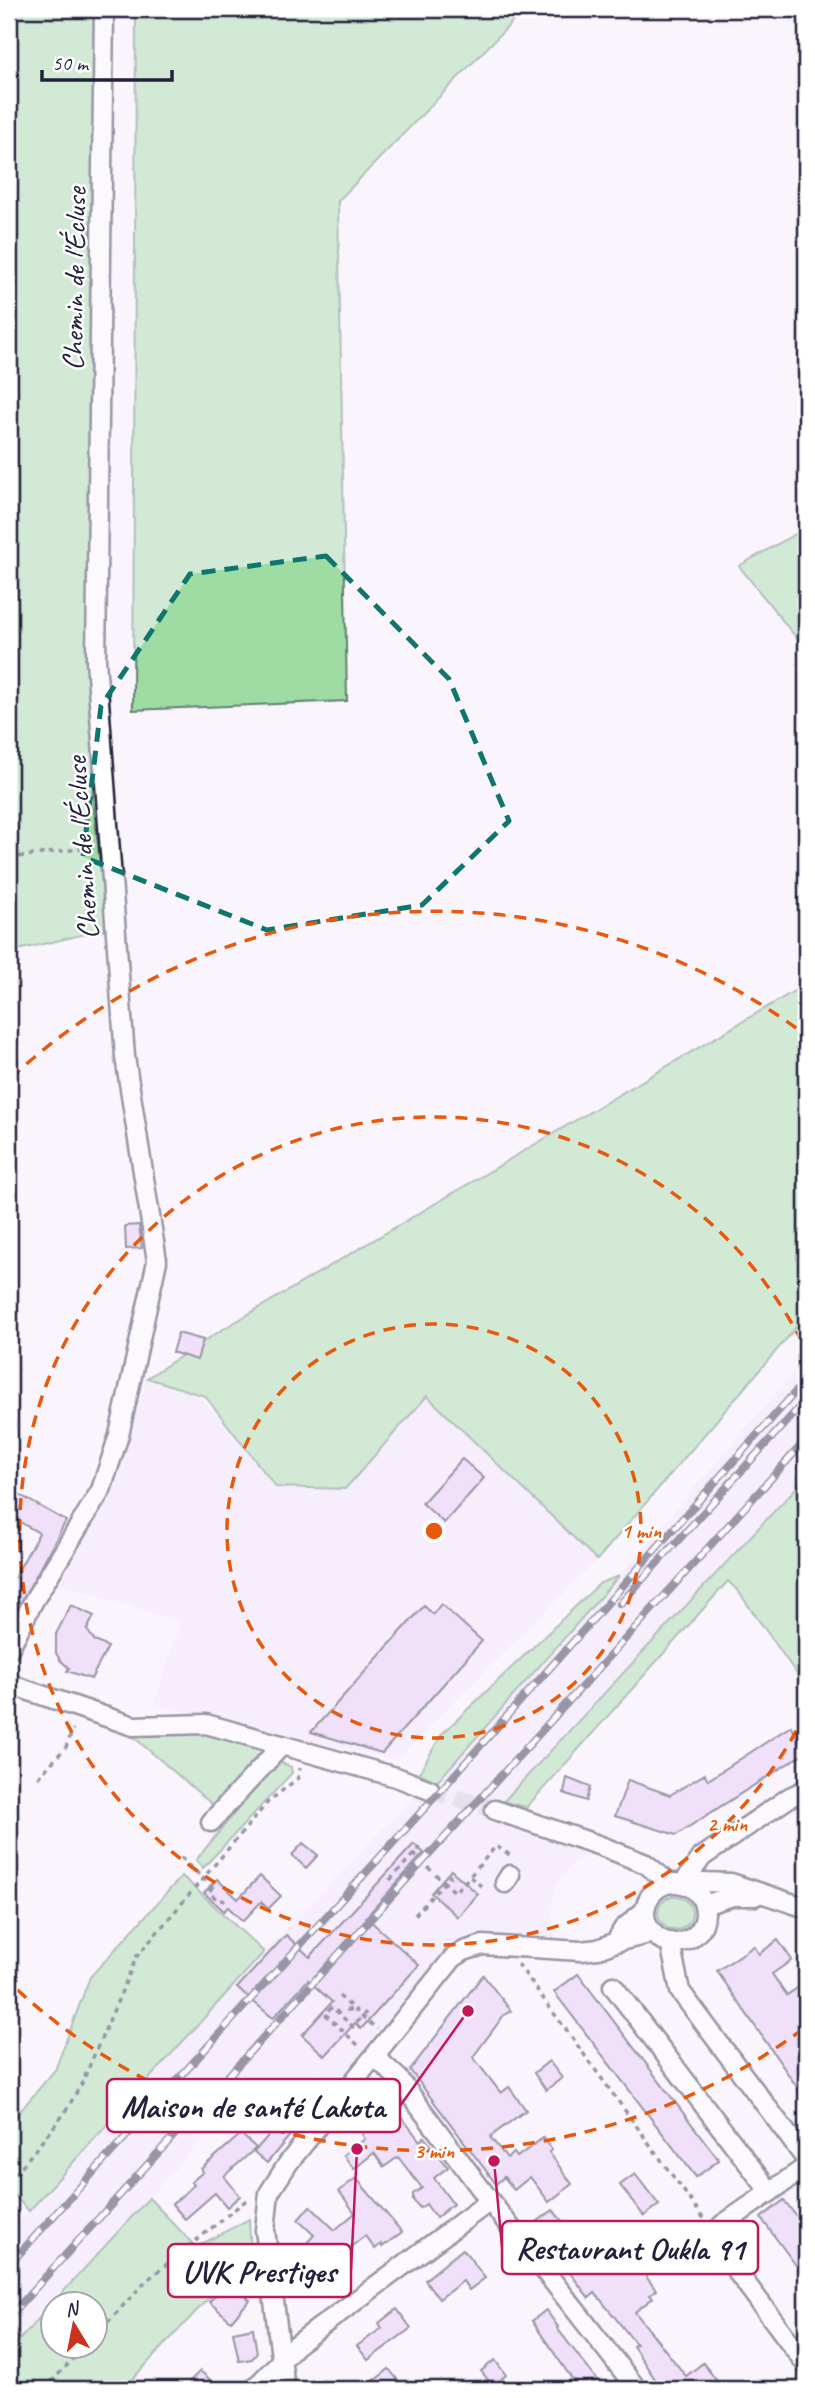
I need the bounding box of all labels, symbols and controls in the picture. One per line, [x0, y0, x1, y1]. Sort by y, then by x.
scale bar [42, 38, 172, 82]
text: 50 m [52, 50, 90, 76]
street label: Chemin de l'Écluse [53, 185, 95, 371]
street label: Chemin de l'Écluse [57, 753, 107, 941]
text: 1 min [621, 1518, 661, 1544]
centre of rings [422, 1519, 446, 1543]
text: 2 min [707, 1811, 747, 1837]
callout: Maison de santé Lakota [107, 2079, 400, 2132]
text: Maison de santé Lakota [121, 2086, 387, 2127]
text: 3 min [414, 2138, 454, 2164]
callout: Restaurant Oukla 91 [502, 2221, 758, 2274]
text: Restaurant Oukla 91 [516, 2228, 748, 2269]
callout: UVK Prestiges [168, 2244, 351, 2297]
text: UVK Prestiges [182, 2251, 340, 2292]
north arrow [38, 2290, 108, 2360]
text: N [63, 2296, 82, 2322]

